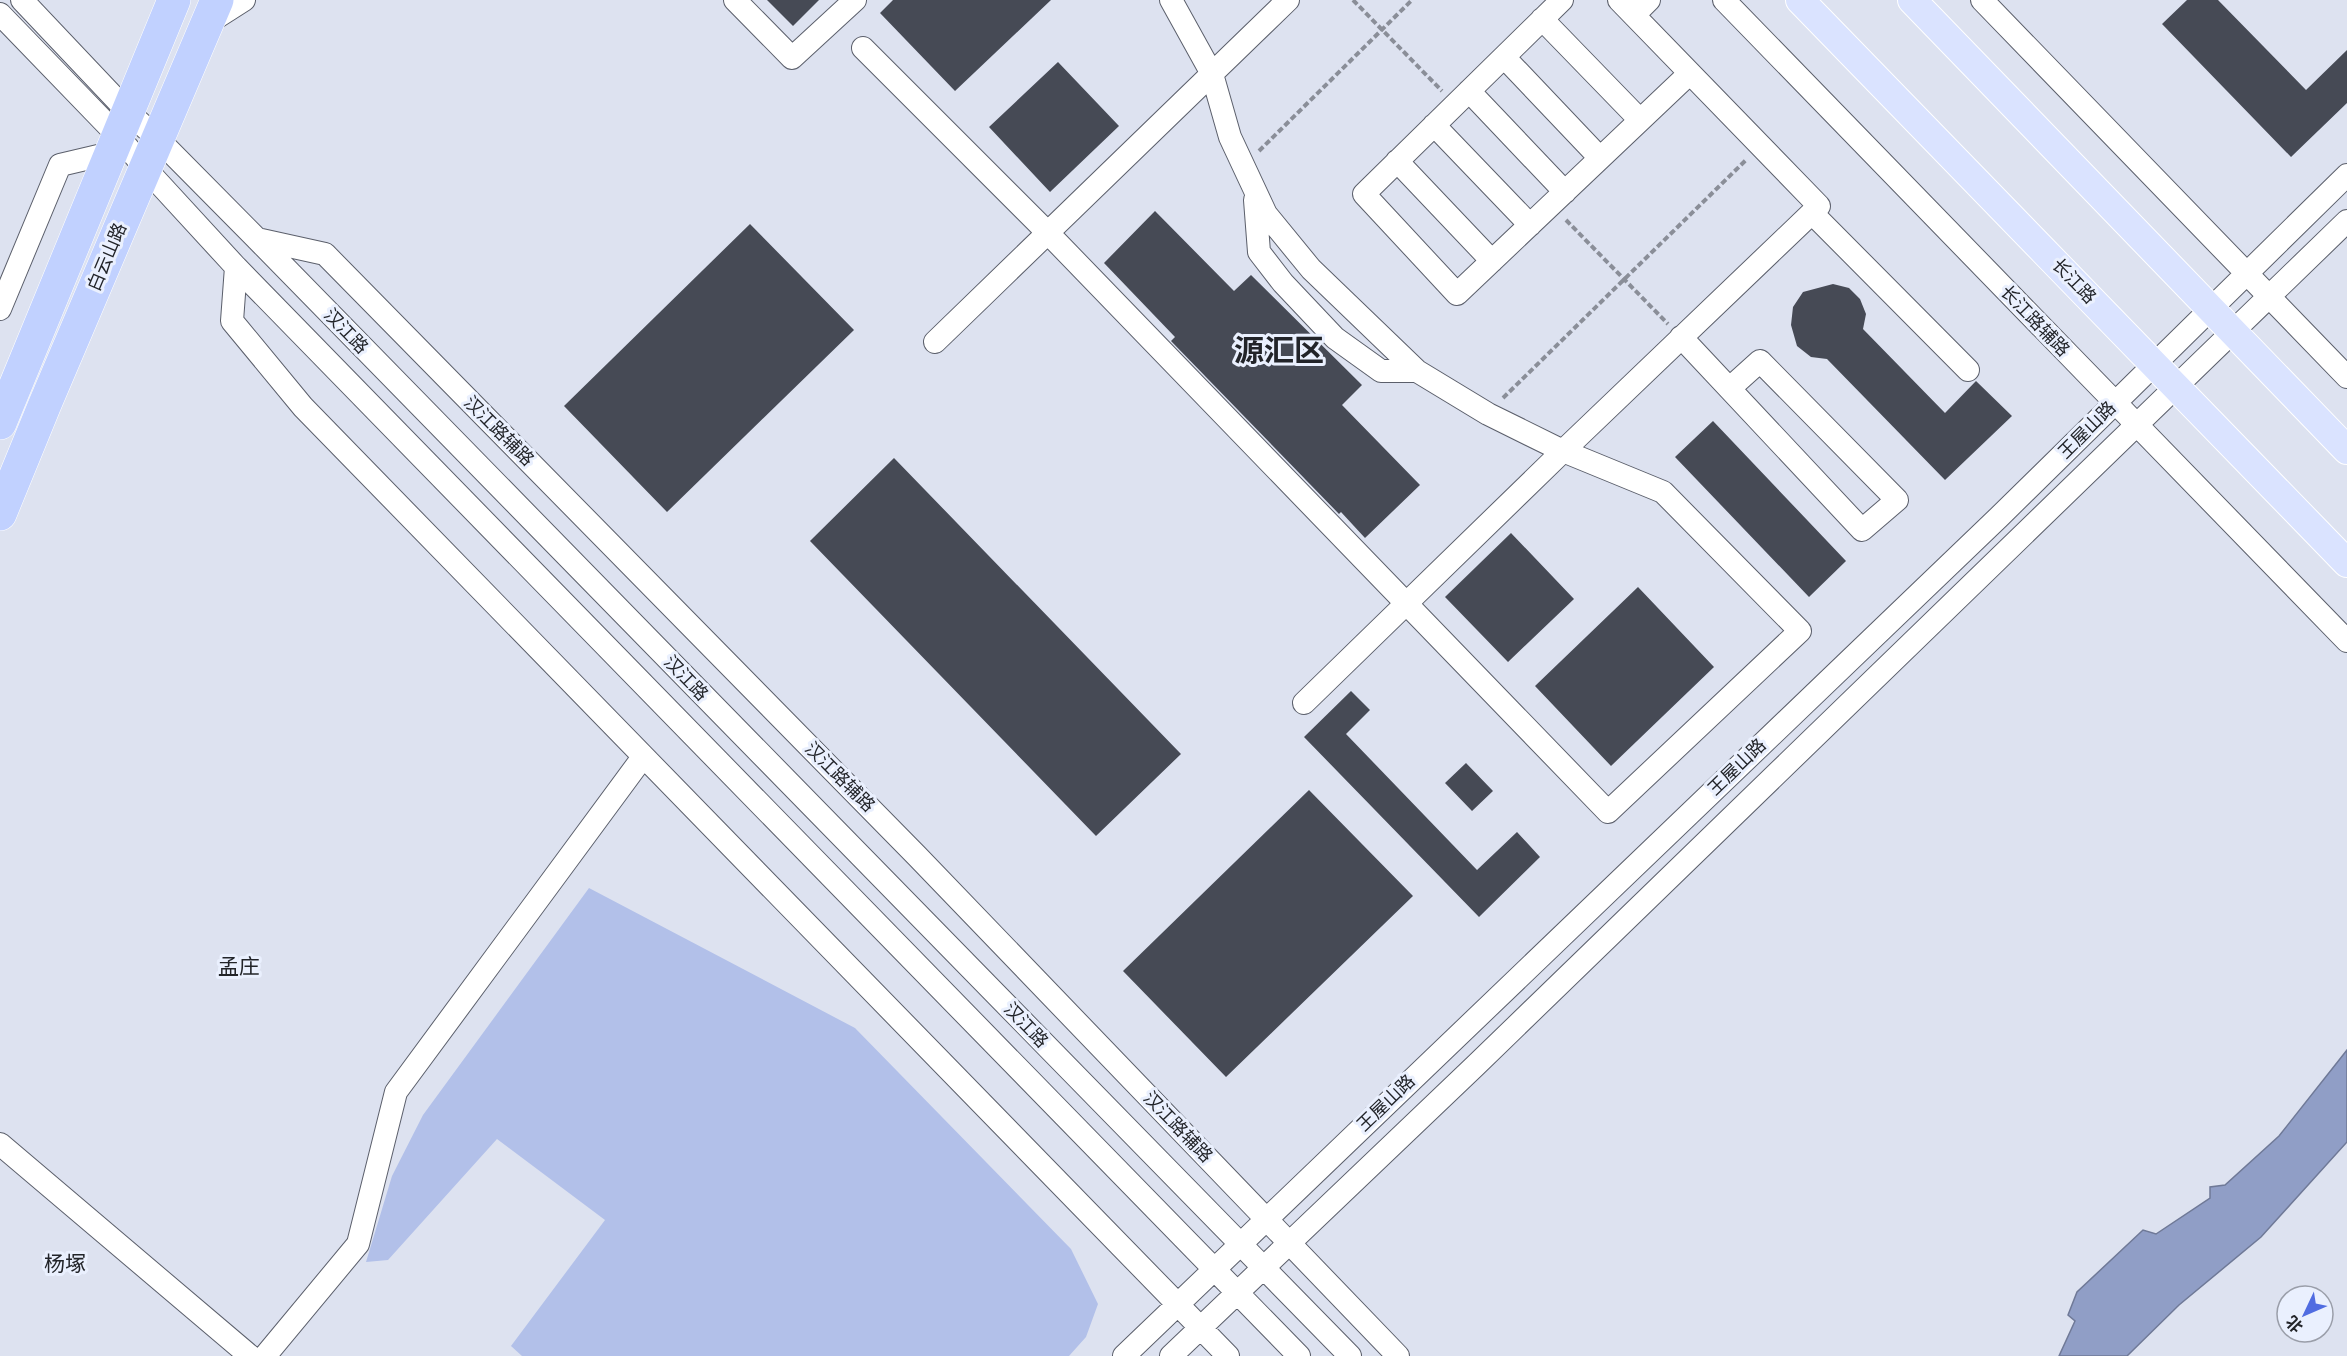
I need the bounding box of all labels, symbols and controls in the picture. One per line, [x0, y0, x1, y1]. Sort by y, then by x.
street label: 白云山路 [84, 220, 131, 294]
street label: 长江路 [2047, 255, 2100, 308]
street label: 长江路辅路 [1996, 282, 2073, 361]
street label: 汉江路 [319, 305, 372, 358]
district label: 源汇区 [1234, 334, 1324, 370]
street label: 汉江路辅路 [459, 392, 538, 471]
street label: 王屋山路 [2054, 397, 2120, 463]
street label: 汉江路 [659, 652, 712, 705]
street label: 王屋山路 [1704, 735, 1771, 800]
street label: 汉江路辅路 [800, 738, 879, 817]
district label: 孟庄 [218, 955, 260, 980]
street label: 汉江路 [999, 999, 1052, 1052]
street label: 王屋山路 [1353, 1071, 1420, 1136]
street label: 汉江路辅路 [1139, 1088, 1216, 1167]
district label: 杨塚 [44, 1252, 86, 1277]
north arrow [2275, 1284, 2335, 1344]
text: 北 [2283, 1311, 2308, 1336]

